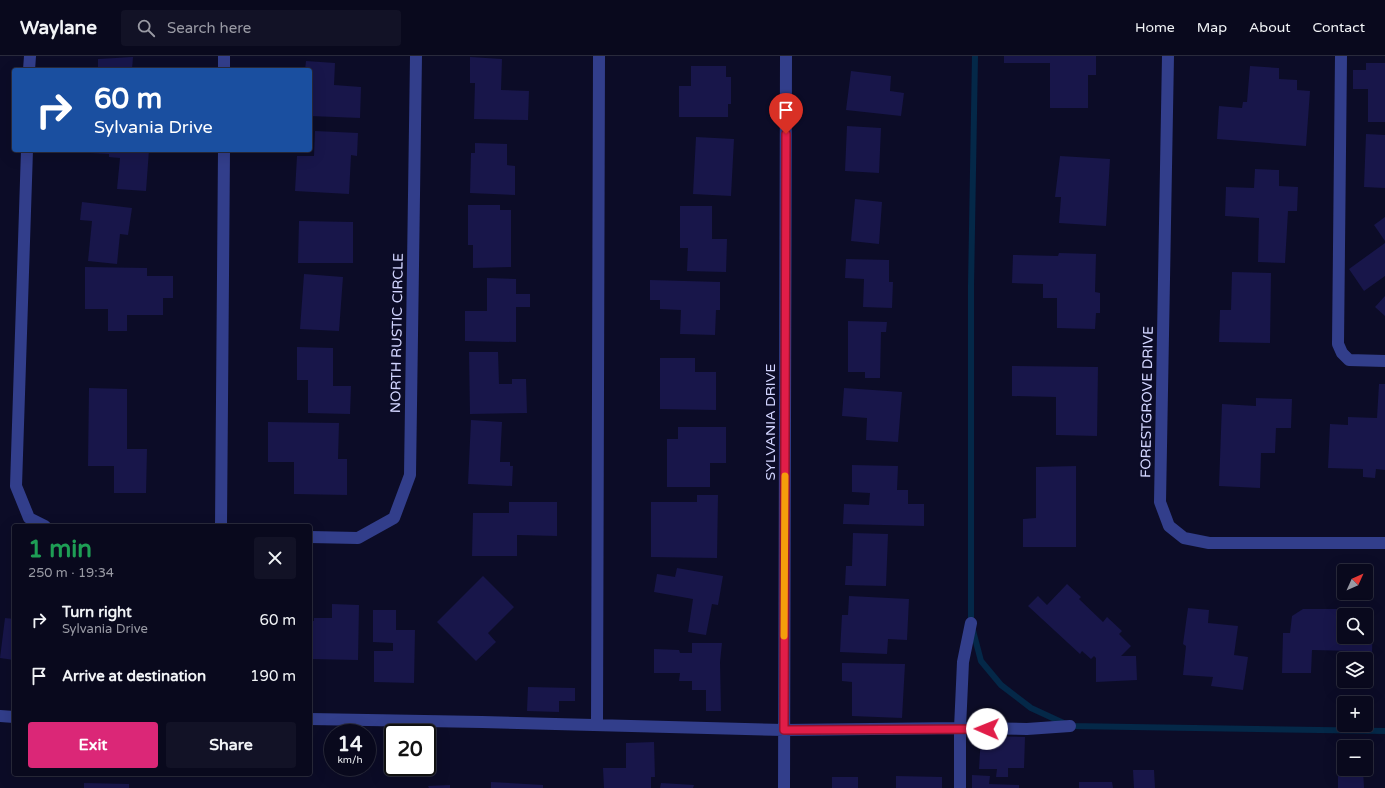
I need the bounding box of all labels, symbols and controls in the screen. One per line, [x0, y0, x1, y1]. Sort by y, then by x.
search box [121, 10, 401, 46]
text: Waylane [20, 17, 97, 39]
icon: search [135, 17, 157, 39]
text: Search here [167, 19, 251, 37]
text: Home [1135, 19, 1175, 36]
text: Map [1197, 19, 1227, 36]
text: About [1249, 19, 1291, 36]
text: Contact [1313, 19, 1365, 36]
text: 60 m [94, 82, 162, 116]
icon: right [28, 84, 80, 136]
pin [769, 93, 803, 134]
icon: arrive [775, 99, 797, 121]
text: Sylvania Drive [94, 116, 213, 138]
street label: NORTH RUSTIC CIRCLE [387, 253, 407, 413]
street label: FORESTGROVE DRIVE [1137, 326, 1157, 478]
street label: SYLVANIA DRIVE [762, 364, 779, 480]
text: 1 min [28, 535, 92, 564]
button: close [254, 537, 296, 579]
north arrow [1337, 564, 1373, 600]
map controls [1337, 564, 1373, 776]
text: 250 m · 19:34 [28, 565, 114, 581]
text: Turn right [62, 603, 132, 621]
button: search [1337, 608, 1373, 644]
icon: right [28, 609, 50, 631]
text: 60 m [259, 611, 296, 629]
text: Sylvania Drive [62, 621, 148, 637]
button: layers [1337, 652, 1373, 688]
icon: arrive [28, 665, 50, 687]
text: Arrive at destination [62, 667, 206, 685]
text: 190 m [250, 667, 296, 685]
button: + [1337, 696, 1373, 732]
position arrow [966, 708, 1008, 750]
button: Exit [28, 722, 158, 768]
button: Share [166, 722, 296, 768]
speed limit sign: 20 [384, 724, 436, 776]
text: 14 [337, 733, 363, 757]
button: − [1337, 740, 1373, 776]
text: km/h [337, 754, 363, 766]

